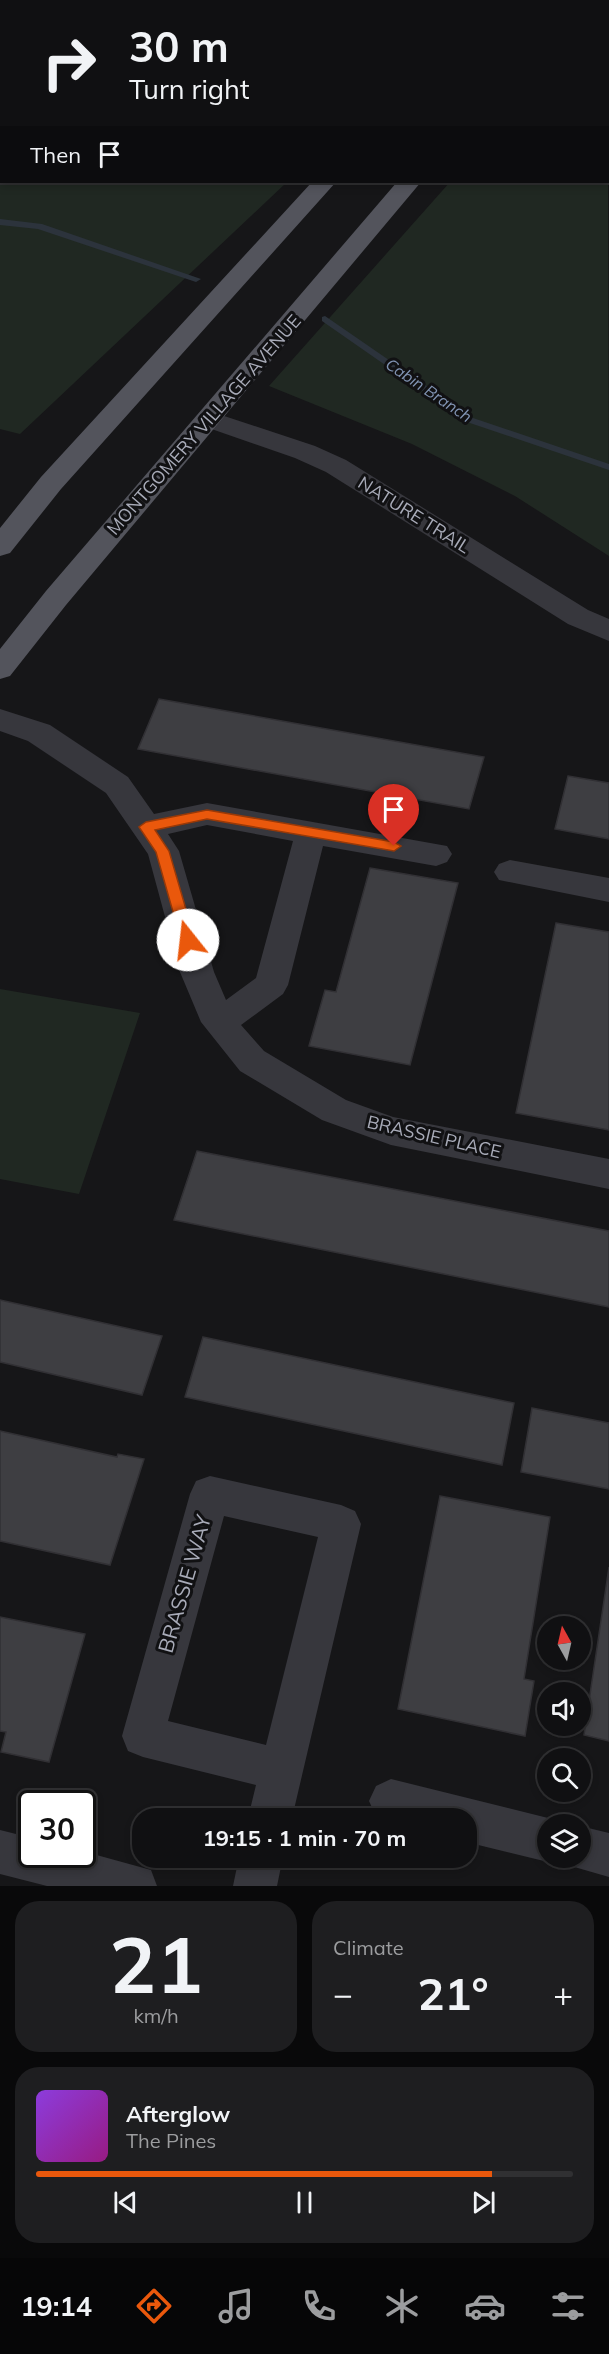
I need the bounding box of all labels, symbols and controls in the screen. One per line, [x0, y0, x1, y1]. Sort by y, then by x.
text: 30 m [129, 20, 229, 73]
icon: right [30, 24, 108, 102]
text: Turn right [129, 72, 249, 106]
icon: arrive [93, 138, 126, 171]
text: Then [30, 141, 81, 169]
street label: MONTGOMERY VILLAGE AVENUE [102, 310, 306, 540]
water label: Cabin Branch [382, 354, 476, 426]
street label: NATURE TRAIL [354, 471, 475, 558]
pin [368, 784, 419, 846]
icon: arrive [377, 793, 410, 826]
position arrow [156, 908, 220, 972]
street label: BRASSIE PLACE [365, 1110, 503, 1163]
street label: BRASSIE WAY [152, 1511, 216, 1656]
north arrow [537, 1616, 591, 1670]
map controls [537, 1616, 591, 1868]
button: sound [537, 1682, 591, 1736]
button: search [537, 1748, 591, 1802]
speed limit sign: 30 [18, 1790, 96, 1868]
button: layers [537, 1814, 591, 1868]
text: 19:15 · 1 min · 70 m [203, 1824, 406, 1852]
text: 21 [109, 1915, 203, 2013]
text: Climate [333, 1935, 404, 1960]
text: 21° [417, 1965, 489, 2021]
text: − [333, 1973, 353, 2014]
text: + [553, 1973, 573, 2014]
text: km/h [133, 2003, 179, 2028]
text: Afterglow [126, 2100, 230, 2128]
text: The Pines [126, 2128, 216, 2153]
icon: previous [109, 2186, 142, 2219]
icon: pause [288, 2186, 321, 2219]
icon: next [467, 2186, 500, 2219]
icon: directions [133, 2285, 175, 2327]
icon: music [215, 2285, 257, 2327]
icon: phone [298, 2285, 340, 2327]
icon: climate [381, 2285, 423, 2327]
icon: car [464, 2285, 506, 2327]
icon: filters [547, 2285, 589, 2327]
text: 19:14 [20, 2289, 92, 2323]

